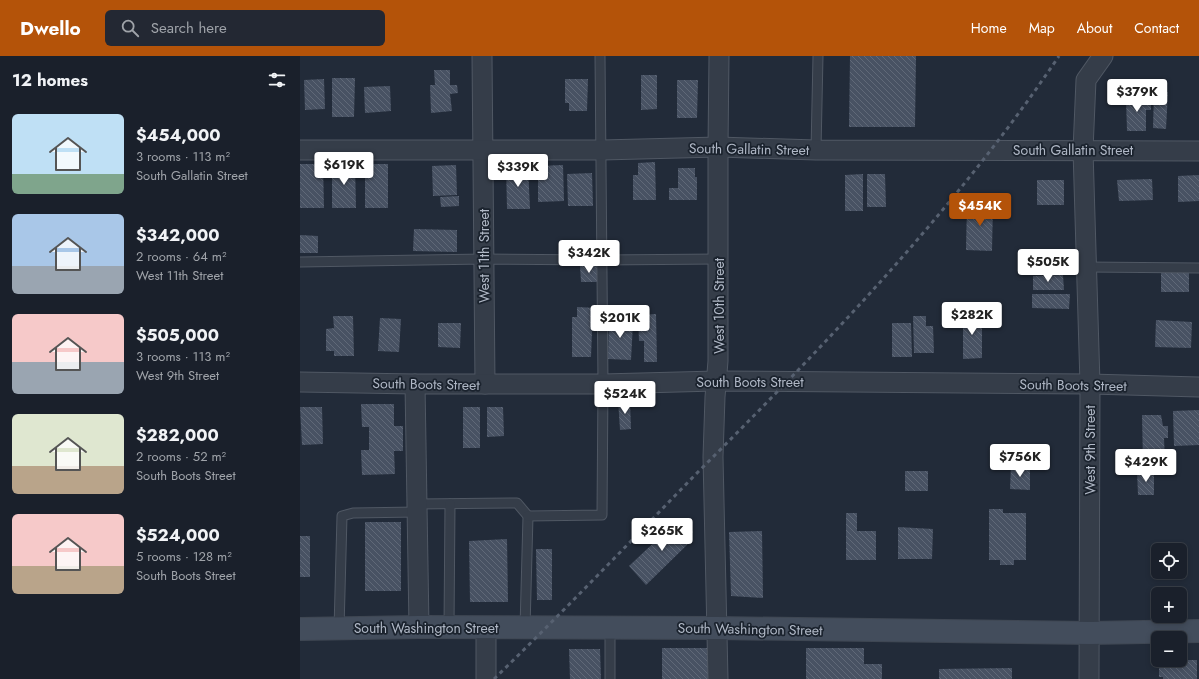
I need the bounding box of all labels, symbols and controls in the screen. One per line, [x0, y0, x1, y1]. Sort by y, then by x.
search box [105, 10, 385, 46]
text: Dwello [20, 15, 81, 42]
icon: search [119, 17, 141, 39]
text: Search here [151, 17, 227, 39]
text: Home [971, 18, 1007, 38]
text: Map [1029, 18, 1055, 38]
text: About [1077, 18, 1112, 38]
text: Contact [1134, 18, 1179, 38]
text: 12 homes [12, 68, 88, 92]
icon: filters [266, 69, 288, 91]
pin: $379K [1109, 79, 1165, 113]
text: $379K [1116, 82, 1158, 101]
text: $454,000 [136, 123, 221, 147]
icon: home [44, 130, 92, 178]
street label: South Gallatin Street [689, 138, 810, 160]
street label: South Gallatin Street [1013, 140, 1134, 160]
text: 3 rooms · 113 m² [136, 147, 230, 166]
pin: $619K [316, 152, 372, 186]
pin: $339K [490, 154, 546, 188]
text: $619K [323, 155, 365, 174]
text: $339K [497, 157, 539, 176]
text: South Gallatin Street [136, 166, 248, 185]
pin: $454K [952, 193, 1008, 227]
text: $454K [958, 196, 1002, 215]
street label: West 11th Street [474, 208, 494, 303]
text: $342,000 [136, 223, 219, 247]
icon: home [44, 230, 92, 278]
pin: $342K [561, 240, 617, 274]
text: $342K [568, 243, 610, 262]
text: 2 rooms · 64 m² [136, 247, 226, 266]
pin: $505K [1020, 249, 1076, 283]
text: $505K [1027, 252, 1069, 271]
street label: West 10th Street [709, 257, 729, 354]
text: West 11th Street [136, 266, 223, 285]
pin: $282K [944, 302, 1000, 336]
pin: $201K [592, 305, 648, 339]
text: $282K [951, 305, 993, 324]
text: $201K [600, 308, 640, 327]
text: $505,000 [136, 323, 219, 347]
icon: home [44, 330, 92, 378]
text: 3 rooms · 113 m² [136, 347, 230, 366]
text: West 9th Street [136, 366, 219, 385]
street label: South Boots Street [696, 372, 804, 392]
street label: South Boots Street [372, 373, 480, 395]
street label: South Boots Street [1019, 374, 1127, 396]
pin: $524K [597, 381, 653, 415]
text: $524K [603, 384, 647, 403]
street label: West 9th Street [1080, 405, 1100, 495]
text: $282,000 [136, 423, 219, 447]
icon: home [44, 430, 92, 478]
pin: $756K [992, 444, 1048, 478]
text: 2 rooms · 52 m² [136, 447, 226, 466]
text: $756K [999, 447, 1041, 466]
pin: $429K [1118, 449, 1174, 483]
text: $429K [1124, 452, 1168, 471]
text: South Boots Street [136, 466, 236, 485]
pin: $265K [634, 518, 690, 552]
text: $265K [641, 521, 683, 540]
text: $524,000 [136, 523, 220, 547]
icon: home [44, 530, 92, 578]
map controls [1151, 543, 1187, 667]
button: locate [1151, 543, 1187, 579]
text: 5 rooms · 128 m² [136, 547, 232, 566]
text: South Boots Street [136, 566, 236, 585]
button: + [1151, 587, 1187, 623]
street label: South Washington Street [354, 618, 499, 638]
street label: South Washington Street [677, 618, 823, 640]
button: − [1151, 631, 1187, 667]

